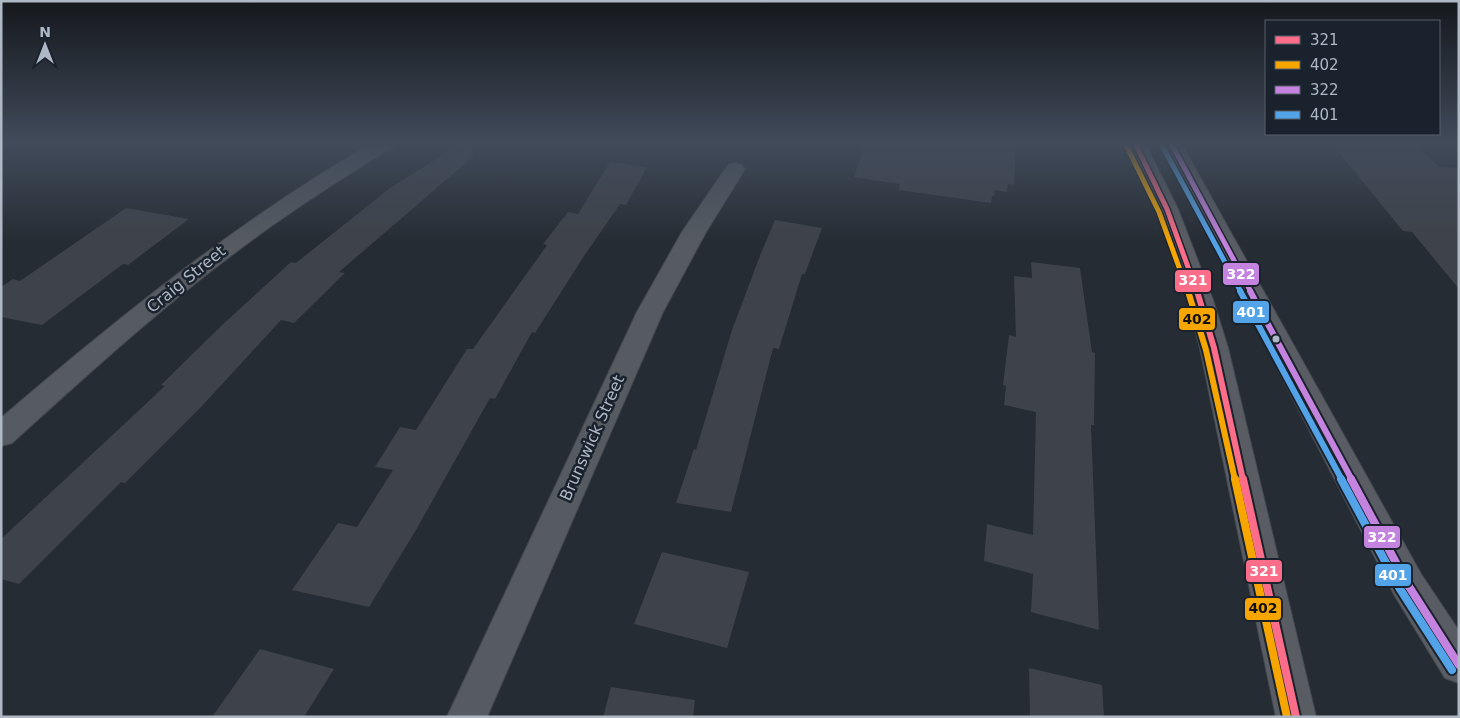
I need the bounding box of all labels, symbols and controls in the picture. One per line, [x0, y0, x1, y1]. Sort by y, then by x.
north arrow [20, 20, 70, 70]
legend [1265, 20, 1440, 135]
text: N [39, 24, 51, 40]
text: 321 [1310, 31, 1339, 49]
text: 402 [1310, 56, 1339, 74]
text: 322 [1310, 81, 1339, 99]
text: 401 [1310, 106, 1339, 124]
street label: Craig Street [143, 241, 229, 317]
line badge: 322 [1222, 262, 1260, 286]
text: 322 [1226, 266, 1256, 282]
line badge: 321 [1174, 269, 1212, 293]
text: 321 [1178, 272, 1208, 288]
line badge: 401 [1232, 300, 1270, 324]
text: 401 [1236, 304, 1266, 320]
line badge: 402 [1178, 307, 1216, 331]
text: 402 [1182, 311, 1212, 327]
unlabelled marker [1271, 334, 1281, 344]
street label: Brunswick Street [556, 372, 628, 504]
line badge: 322 [1363, 525, 1401, 549]
text: 322 [1367, 529, 1397, 545]
line badge: 321 [1245, 559, 1283, 583]
text: 321 [1249, 563, 1279, 579]
line badge: 401 [1374, 563, 1412, 587]
text: 401 [1378, 567, 1408, 583]
line badge: 402 [1244, 597, 1282, 621]
text: 402 [1248, 600, 1278, 616]

